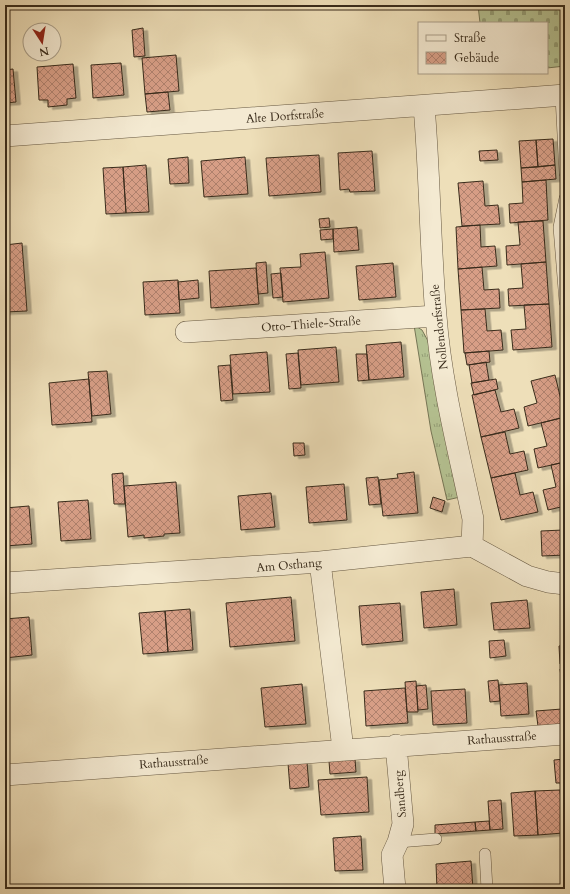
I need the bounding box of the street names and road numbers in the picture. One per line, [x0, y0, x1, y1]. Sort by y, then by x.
street label: Alte Dorfstraße [245, 105, 325, 127]
street label: Nollendorfstraße [427, 283, 451, 371]
street label: Otto-Thiele-Straße [261, 313, 361, 335]
street label: Am Osthang [256, 554, 323, 576]
street label: Rathausstraße [467, 728, 537, 748]
street label: Rathausstraße [139, 752, 209, 772]
street label: Sandberg [390, 769, 410, 818]

